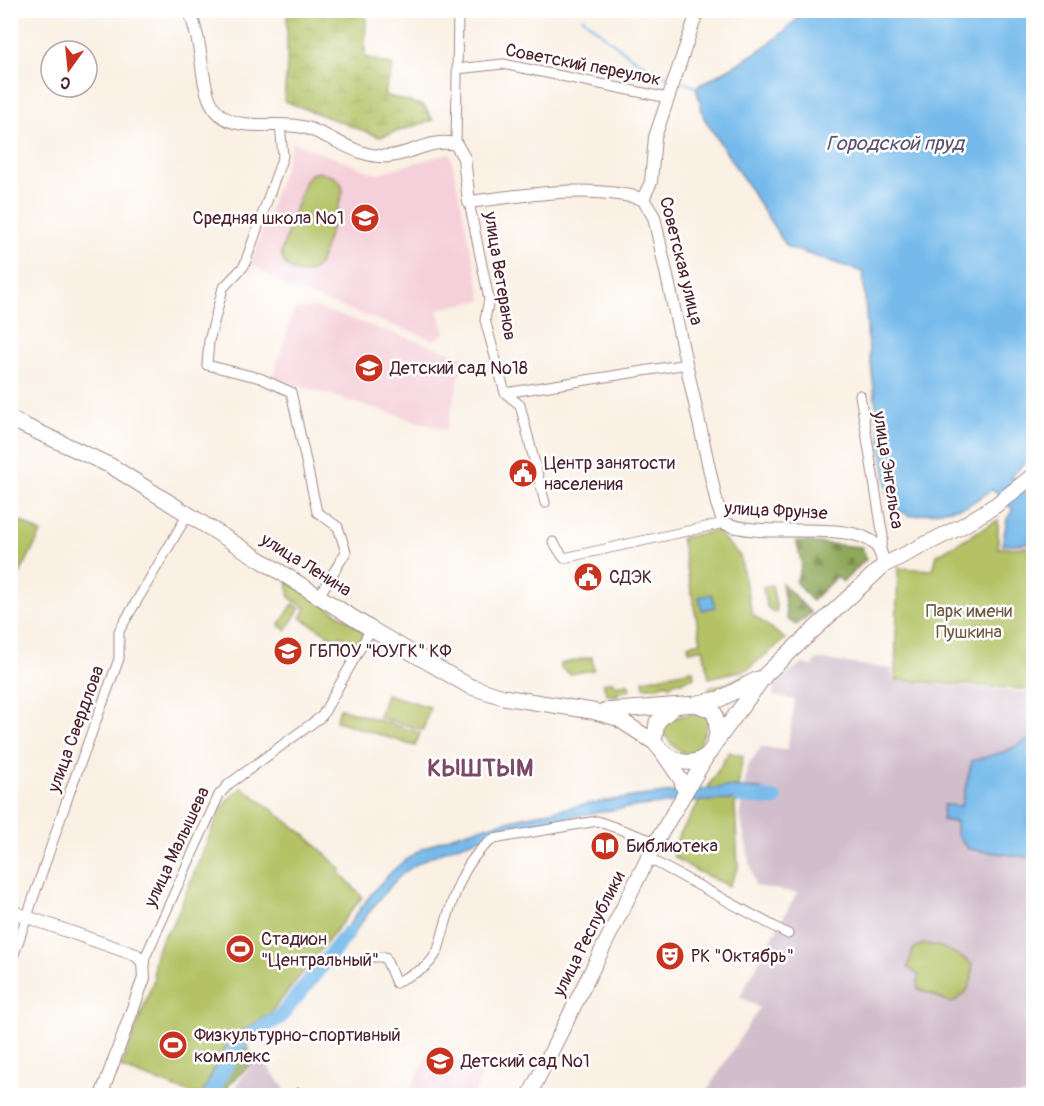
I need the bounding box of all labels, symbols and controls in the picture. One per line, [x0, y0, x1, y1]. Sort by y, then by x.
north arrow [39, 39, 99, 99]
street label: Советский переулок [503, 39, 663, 91]
text: С [58, 72, 73, 93]
water label: Городской пруд [826, 131, 966, 156]
street label: Советская улица [654, 194, 708, 328]
school or university icon: Средняя школа №1 [349, 202, 381, 234]
place label: Средняя школа №1 [193, 207, 344, 230]
street label: улица Ветеранов [478, 209, 522, 342]
school or university icon: Детский сад №18 [353, 352, 385, 384]
place label: Детский сад №18 [389, 357, 528, 380]
street label: улица Энгельса [867, 409, 909, 530]
place label: Центр занятости населения [544, 452, 675, 496]
public building icon: Центр занятости населения [507, 457, 539, 489]
street label: улица Фрунзе [723, 497, 828, 525]
street label: улица Ленина [255, 527, 356, 602]
public building icon: СДЭК [572, 561, 604, 593]
place label: СДЭК [609, 566, 652, 589]
park label: Парк имени Пушкина [926, 600, 1012, 644]
school or university icon: ГБПОУ "ЮУГК" КФ [272, 635, 304, 667]
place label: ГБПОУ "ЮУГК" КФ [309, 640, 452, 663]
street label: улица Свердлова [42, 662, 110, 796]
district label: КЫШТЫМ [427, 754, 535, 783]
street label: улица Малышева [139, 783, 215, 912]
library icon: Библиотека [589, 830, 621, 862]
place label: Библиотека [626, 835, 718, 858]
street label: улица Республики [547, 867, 630, 1001]
place label: Стадион "Центральный" [261, 928, 379, 972]
sports icon: Стадион "Центральный" [224, 933, 256, 965]
theatre icon: РК "Октябрь" [654, 940, 686, 972]
place label: РК "Октябрь" [691, 945, 794, 968]
place label: Физкультурно-спортивный комплекс [194, 1024, 401, 1068]
sports icon: Физкультурно-спортивный комплекс [157, 1029, 189, 1061]
school or university icon: Детский сад №1 [424, 1045, 456, 1077]
place label: Детский сад №1 [460, 1050, 590, 1073]

